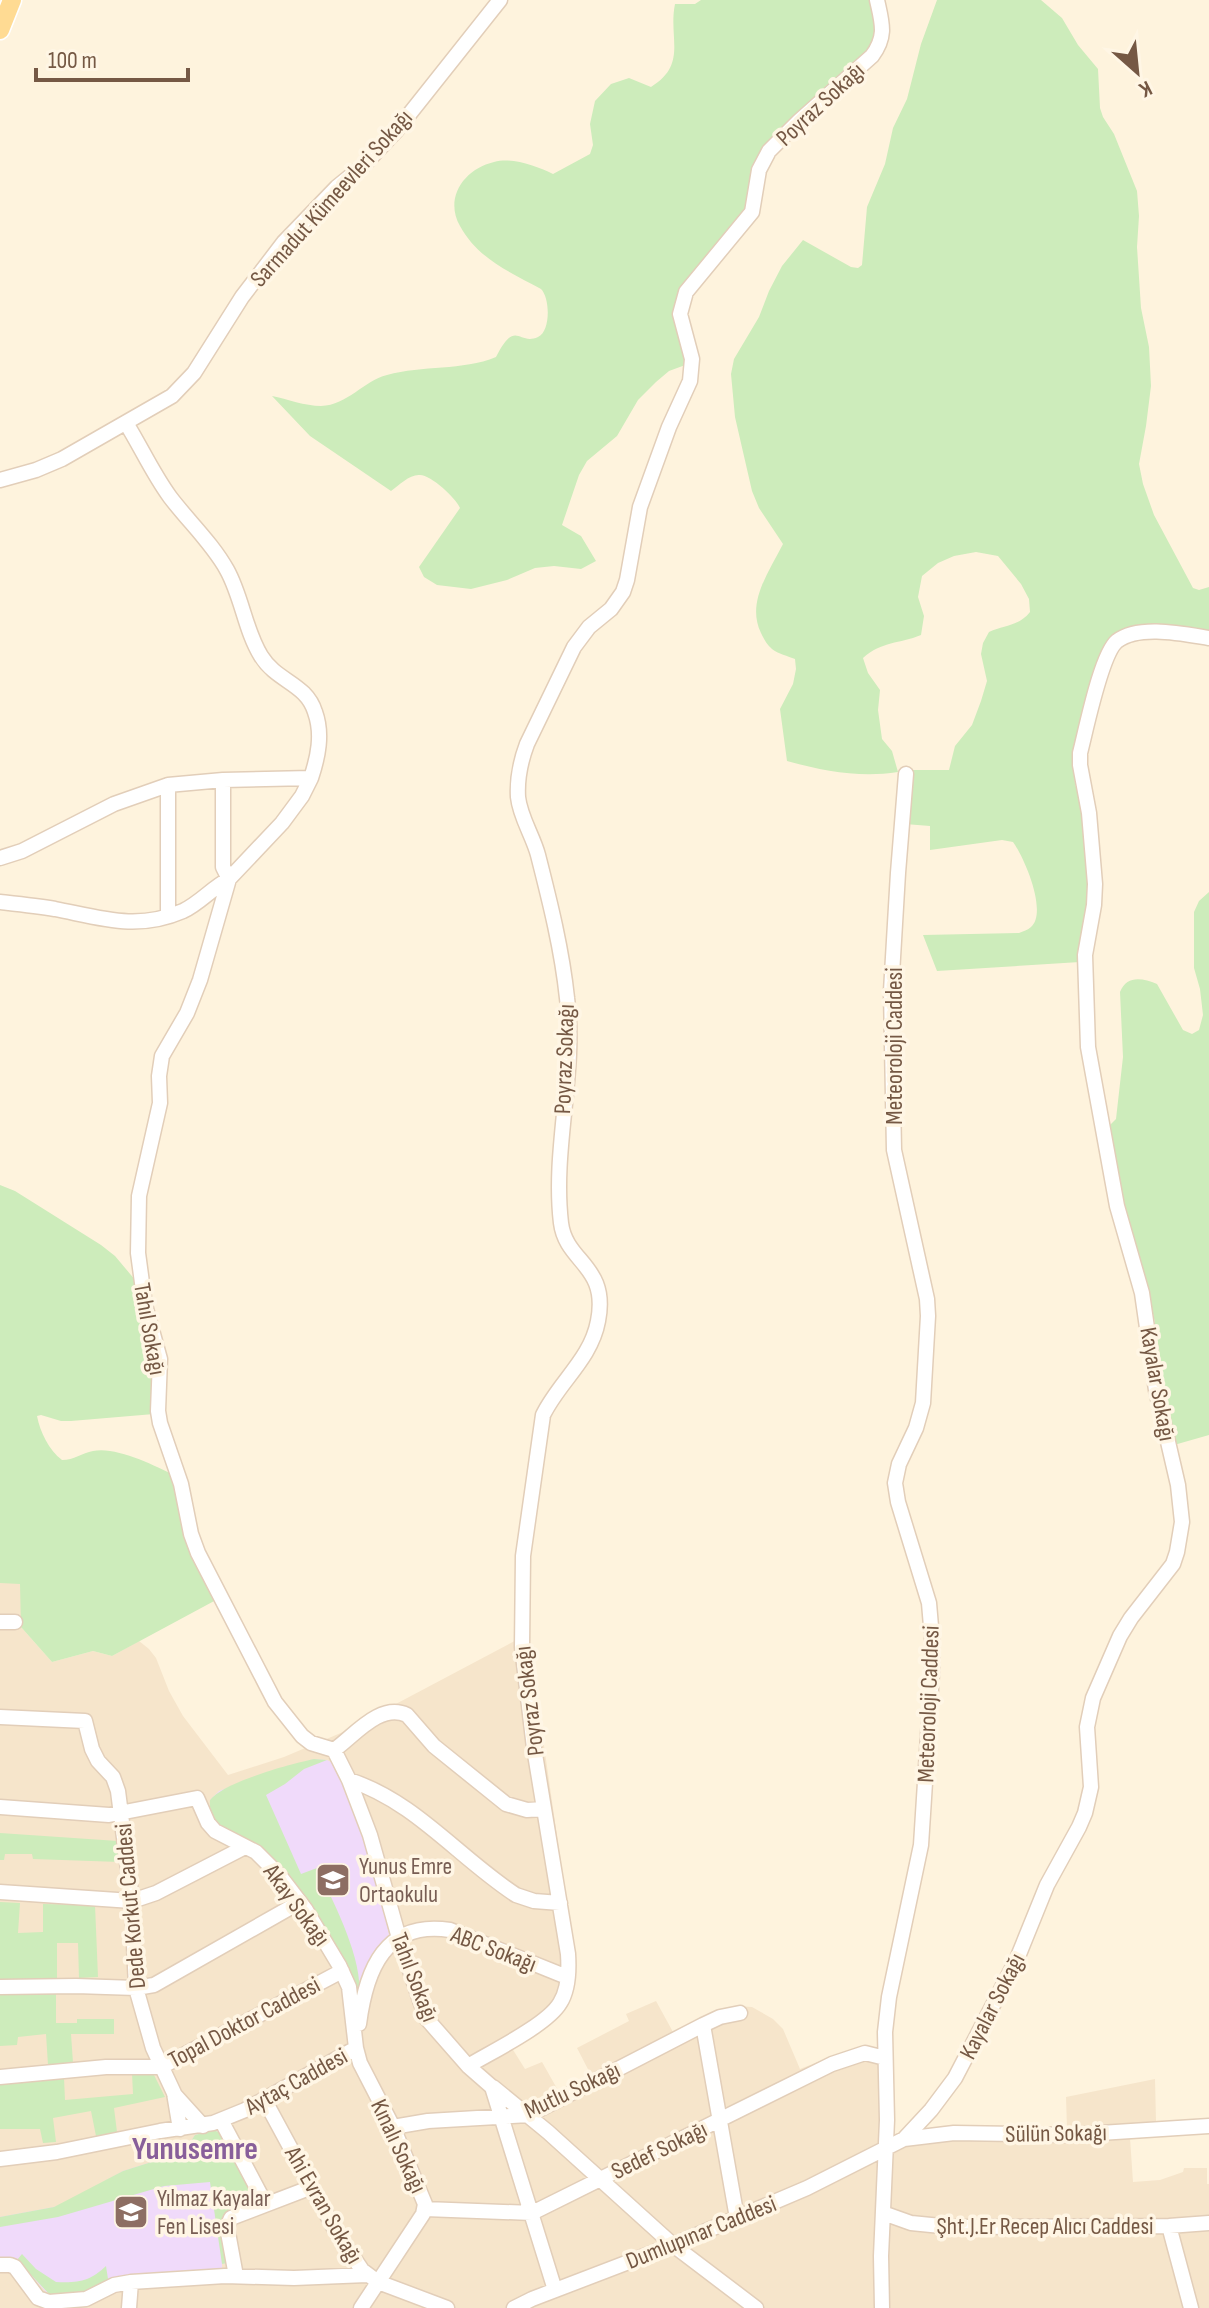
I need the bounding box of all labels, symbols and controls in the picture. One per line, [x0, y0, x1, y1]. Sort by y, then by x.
scale bar [36, 32, 188, 82]
north arrow [1097, 32, 1177, 112]
text: 100 m [48, 46, 97, 75]
street label: Poyraz Sokağı [770, 56, 870, 152]
text: K [1134, 74, 1156, 103]
street label: Sarmadut Kümeevleri Sokağı [244, 104, 419, 293]
street label: Meteoroloji Caddesi [880, 967, 909, 1125]
street label: Poyraz Sokağı [548, 1004, 581, 1115]
street label: Tahıl Sokağı [127, 1281, 172, 1377]
street label: Kayalar Sokağı [1133, 1325, 1182, 1443]
street label: Meteoroloji Caddesi [911, 1625, 946, 1783]
street label: Poyraz Sokağı [508, 1645, 551, 1757]
street label: Dede Korkut Caddesi [109, 1822, 152, 1990]
place label: Yunus Emre Ortaokulu [359, 1852, 452, 1909]
street label: Akay Sokağı [256, 1858, 336, 1952]
school or university icon: Yunus Emre Ortaokulu [314, 1861, 352, 1899]
street label: ABC Sokağı [446, 1920, 541, 1979]
street label: Tahıl Sokağı [384, 1929, 445, 2026]
street label: Kayalar Sokağı [953, 1948, 1031, 2064]
street label: Topal Doktor Caddesi [163, 1970, 325, 2075]
street label: Aytaç Caddesi [239, 2041, 352, 2122]
street label: Mutlu Sokağı [520, 2056, 625, 2125]
street label: Kınalı Sokağı [364, 2095, 433, 2198]
street label: Sedef Sokağı [607, 2115, 712, 2186]
street label: Sülün Sokağı [1005, 2118, 1107, 2149]
district label: Yunusemre [132, 2130, 258, 2169]
street label: Ahi Evran Sokağı [278, 2140, 369, 2269]
place label: Yılmaz Kayalar Fen Lisesi [157, 2184, 271, 2241]
street label: Dumlupınar Caddesi [622, 2189, 781, 2276]
school or university icon: Yılmaz Kayalar Fen Lisesi [112, 2193, 150, 2231]
street label: Şht.J.Er Recep Alıcı Caddesi [936, 2212, 1154, 2241]

